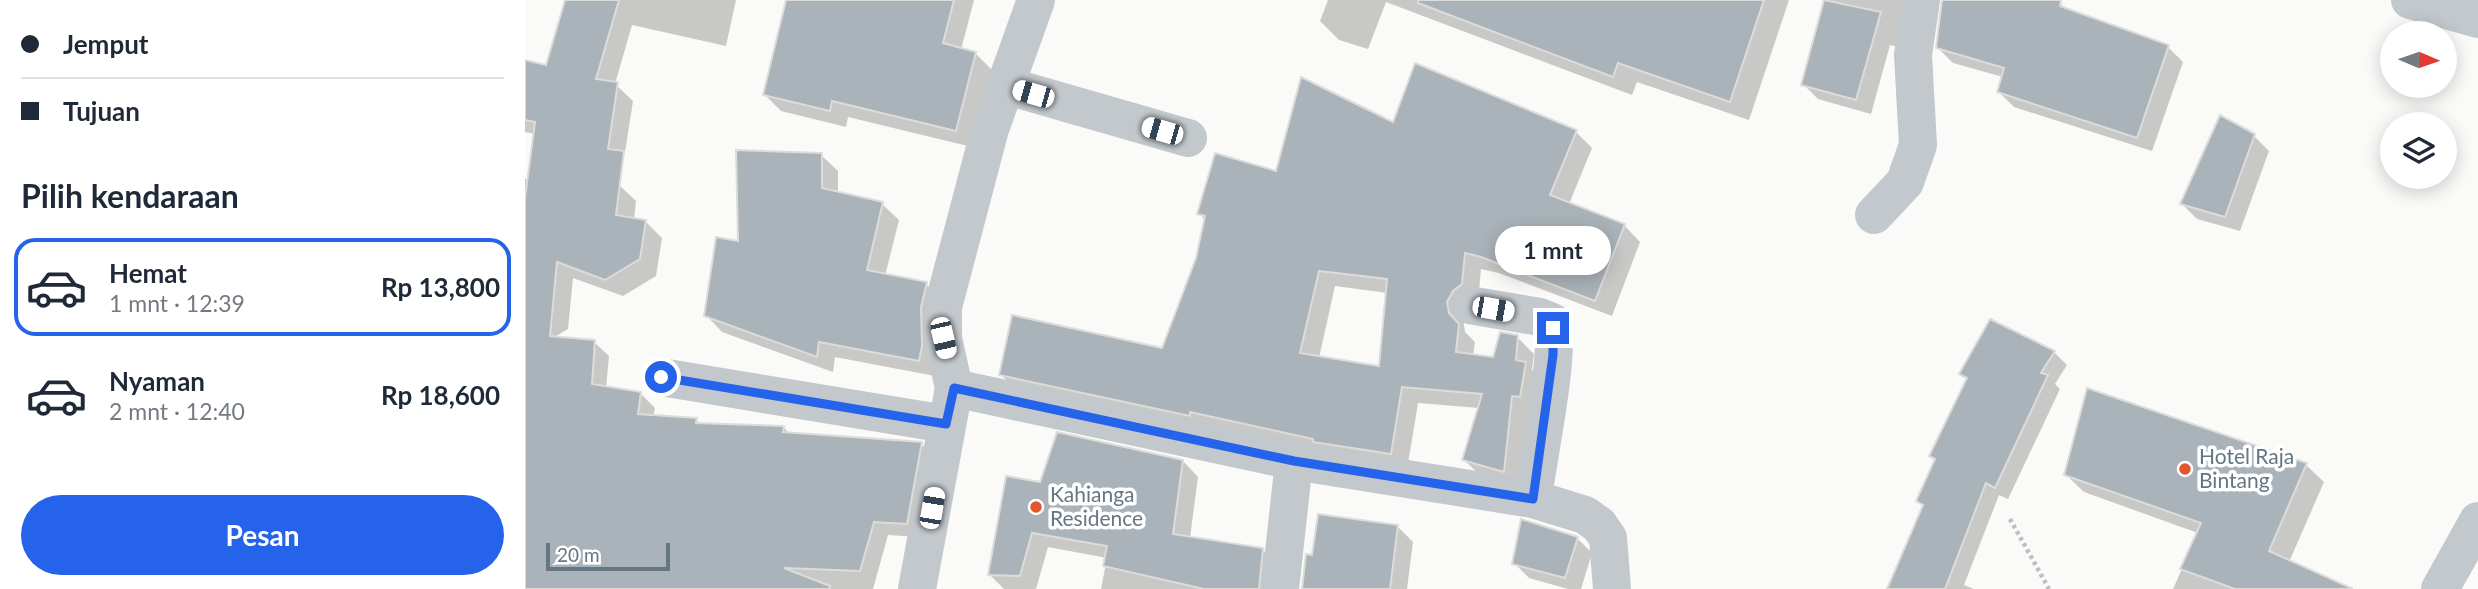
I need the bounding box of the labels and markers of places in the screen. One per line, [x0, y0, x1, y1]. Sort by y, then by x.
place label: Hotel Raja Bintang [2199, 443, 2294, 492]
marker: Hotel Raja Bintang [2177, 461, 2193, 477]
place label: Kahianga Residence [1050, 481, 1143, 530]
marker: Kahianga Residence [1028, 499, 1044, 515]

